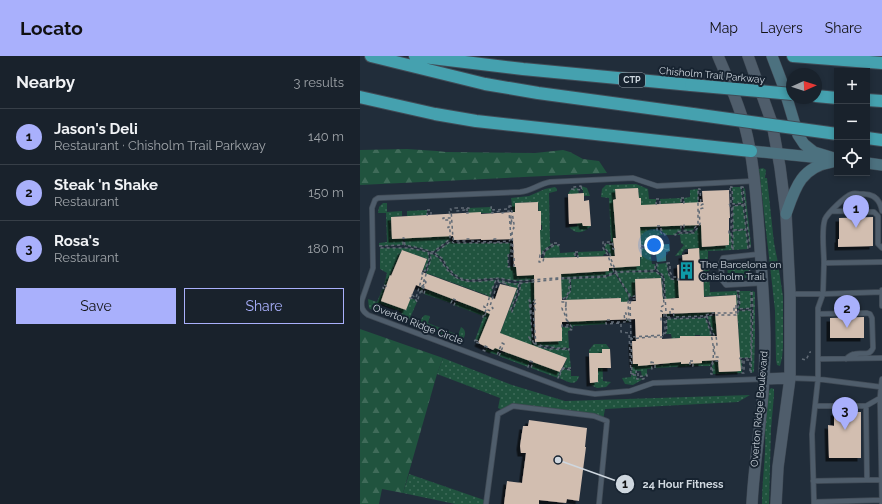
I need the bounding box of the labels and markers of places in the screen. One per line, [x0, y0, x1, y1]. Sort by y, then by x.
pin: 1 [843, 195, 869, 228]
place label: The Barcelona on Chisholm Trail [700, 259, 782, 282]
building icon: The Barcelona on Chisholm Trail [677, 260, 697, 280]
pin: 2 [834, 295, 860, 328]
pin: 3 [832, 397, 858, 430]
callout: 24 Hour Fitness [615, 472, 732, 495]

